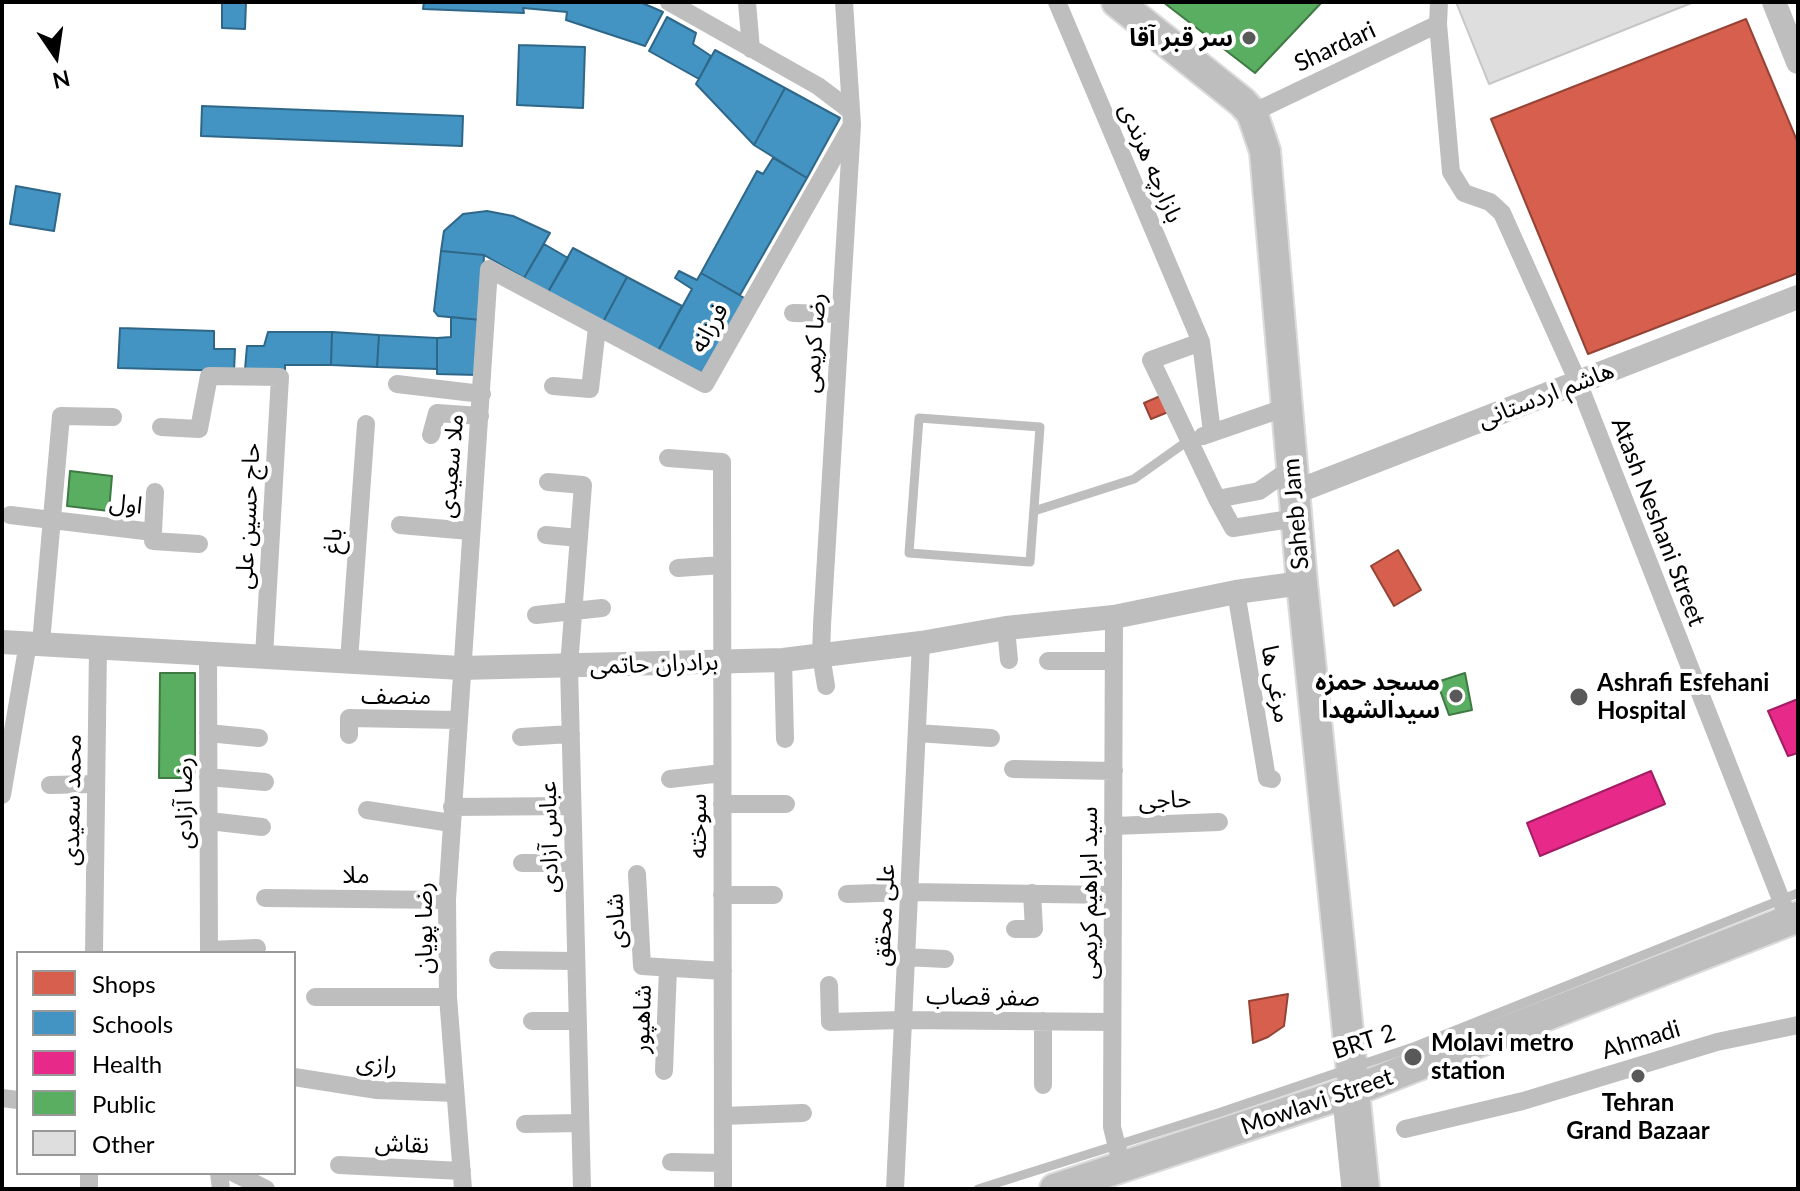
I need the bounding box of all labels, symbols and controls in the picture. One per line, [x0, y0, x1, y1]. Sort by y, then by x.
north arrow [16, 16, 96, 96]
street label: Shardari [1290, 16, 1380, 78]
place label: سر قبر آقا [1129, 24, 1233, 52]
marker: سر قبر آقا [1240, 29, 1258, 47]
text: N [50, 65, 73, 95]
street label: بازارچه هرندی [1113, 99, 1189, 227]
street label: رضا کریمی [796, 292, 832, 394]
street label: فرزانه [683, 298, 735, 358]
street label: هاشم اردستانی [1474, 356, 1618, 434]
street label: ملا سعیدی [432, 413, 470, 519]
street label: Atash Neshani Street [1605, 414, 1711, 630]
street label: حاج حسین علی [230, 442, 266, 590]
street label: Saheb Jam [1277, 457, 1315, 571]
street label: اول [108, 488, 144, 520]
street label: باغ [318, 527, 348, 555]
street label: مرغی ها [1255, 643, 1297, 725]
street label: برادران حاتمی [589, 647, 719, 681]
place label: مسجد حمزه سیدالشهدا [1315, 668, 1440, 724]
place label: Ashrafi Esfehani Hospital [1597, 669, 1769, 725]
street label: منصف [361, 682, 431, 710]
marker: Ashrafi Esfehani Hospital [1568, 686, 1590, 708]
marker: مسجد حمزه سیدالشهدا [1447, 687, 1465, 705]
street label: محمد سعیدی [56, 734, 88, 866]
street label: رضا آزادی [170, 757, 198, 849]
street label: عباس آزادی [534, 781, 564, 893]
street label: حاجی [1138, 785, 1192, 815]
street label: سوخته [684, 794, 712, 858]
street label: سید ابراهیم کریمی [1075, 806, 1103, 980]
street label: ملا [343, 861, 369, 889]
street label: علی محقق [867, 863, 901, 967]
street label: رضا پویان [410, 882, 438, 974]
street label: شادی [600, 893, 632, 949]
legend [16, 951, 296, 1175]
text: Shops [92, 969, 156, 998]
street label: صفر قصاب [926, 982, 1040, 1012]
street label: شاهپور [626, 984, 658, 1054]
text: Schools [92, 1009, 173, 1038]
street label: Ahmadi [1598, 1014, 1684, 1066]
street label: BRT 2 [1329, 1018, 1399, 1066]
place label: Molavi metro station [1431, 1029, 1574, 1085]
marker: Molavi metro station [1402, 1046, 1424, 1068]
street label: رازی [355, 1048, 399, 1080]
text: Health [92, 1049, 162, 1078]
street label: Mowlavi Street [1237, 1062, 1397, 1142]
marker: Tehran Grand Bazaar [1629, 1067, 1647, 1085]
text: Public [92, 1089, 156, 1118]
place label: Tehran Grand Bazaar [1566, 1089, 1710, 1145]
street label: نقاش [374, 1128, 430, 1160]
text: Other [92, 1129, 155, 1158]

